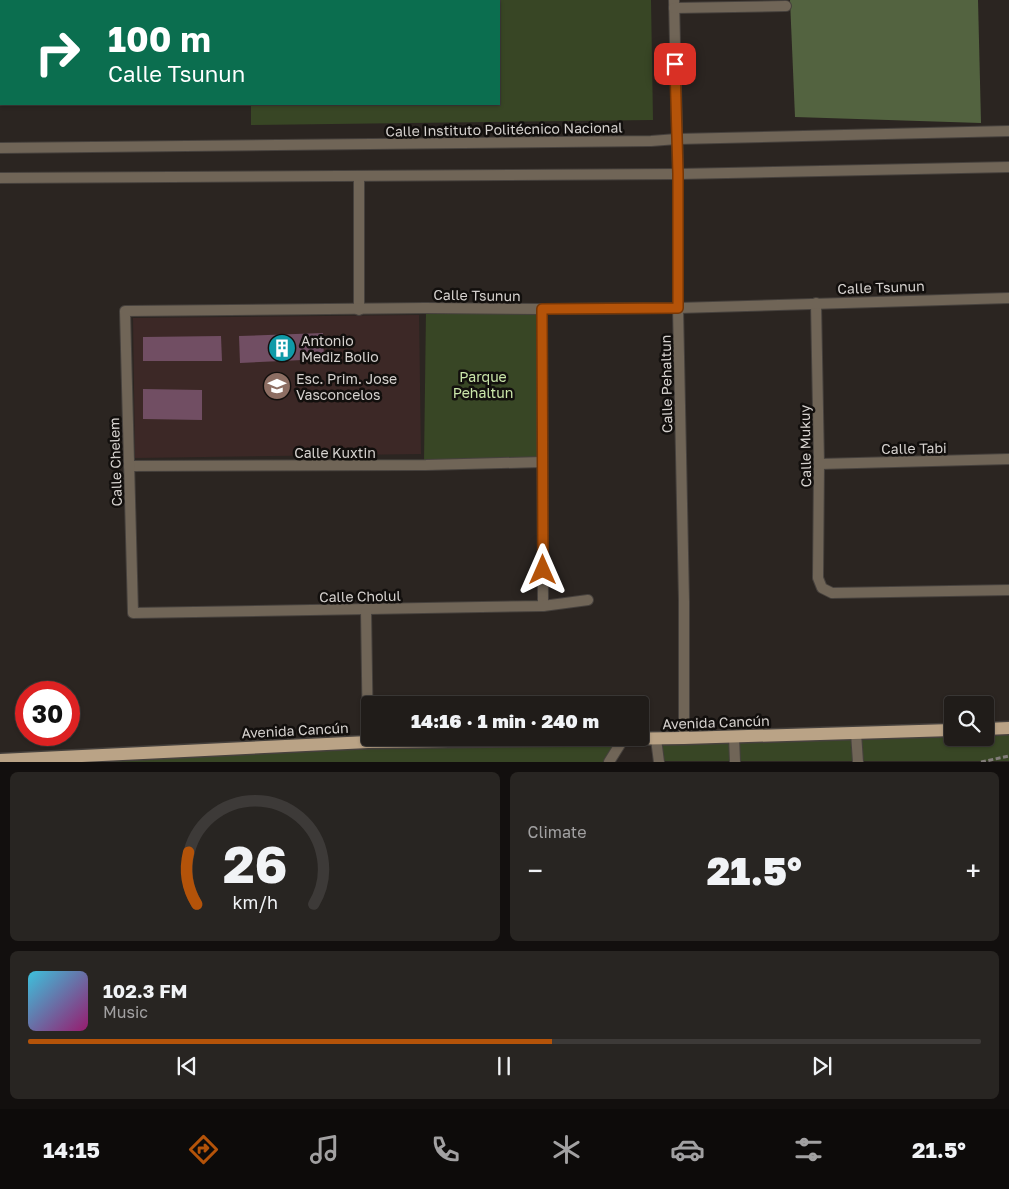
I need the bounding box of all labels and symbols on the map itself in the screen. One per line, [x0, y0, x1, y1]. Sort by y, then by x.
pin [654, 43, 696, 85]
street label: Calle Instituto Politécnico Nacional [385, 118, 623, 140]
street label: Calle Tsunun [837, 277, 925, 297]
street label: Calle Tsunun [433, 286, 521, 304]
place label: Antonio Mediz Bolio [301, 332, 379, 365]
building icon: Antonio Mediz Bolio [267, 333, 297, 363]
street label: Calle Pehaltun [657, 335, 675, 433]
park label: Parque Pehaltun [453, 368, 513, 401]
place label: Esc. Prim. Jose Vasconcelos [296, 370, 397, 403]
school or university icon: Esc. Prim. Jose Vasconcelos [262, 371, 292, 401]
street label: Calle Mukuy [796, 404, 814, 487]
street label: Calle Chelem [105, 417, 125, 507]
street label: Calle Tabi [881, 439, 947, 457]
street label: Calle Kuxtin [294, 444, 376, 461]
position arrow [516, 543, 568, 595]
street label: Calle Cholul [319, 587, 401, 605]
speed limit sign: 30 [15, 681, 80, 746]
street label: Avenida Cancún [662, 712, 770, 732]
street label: Avenida Cancún [241, 719, 349, 741]

